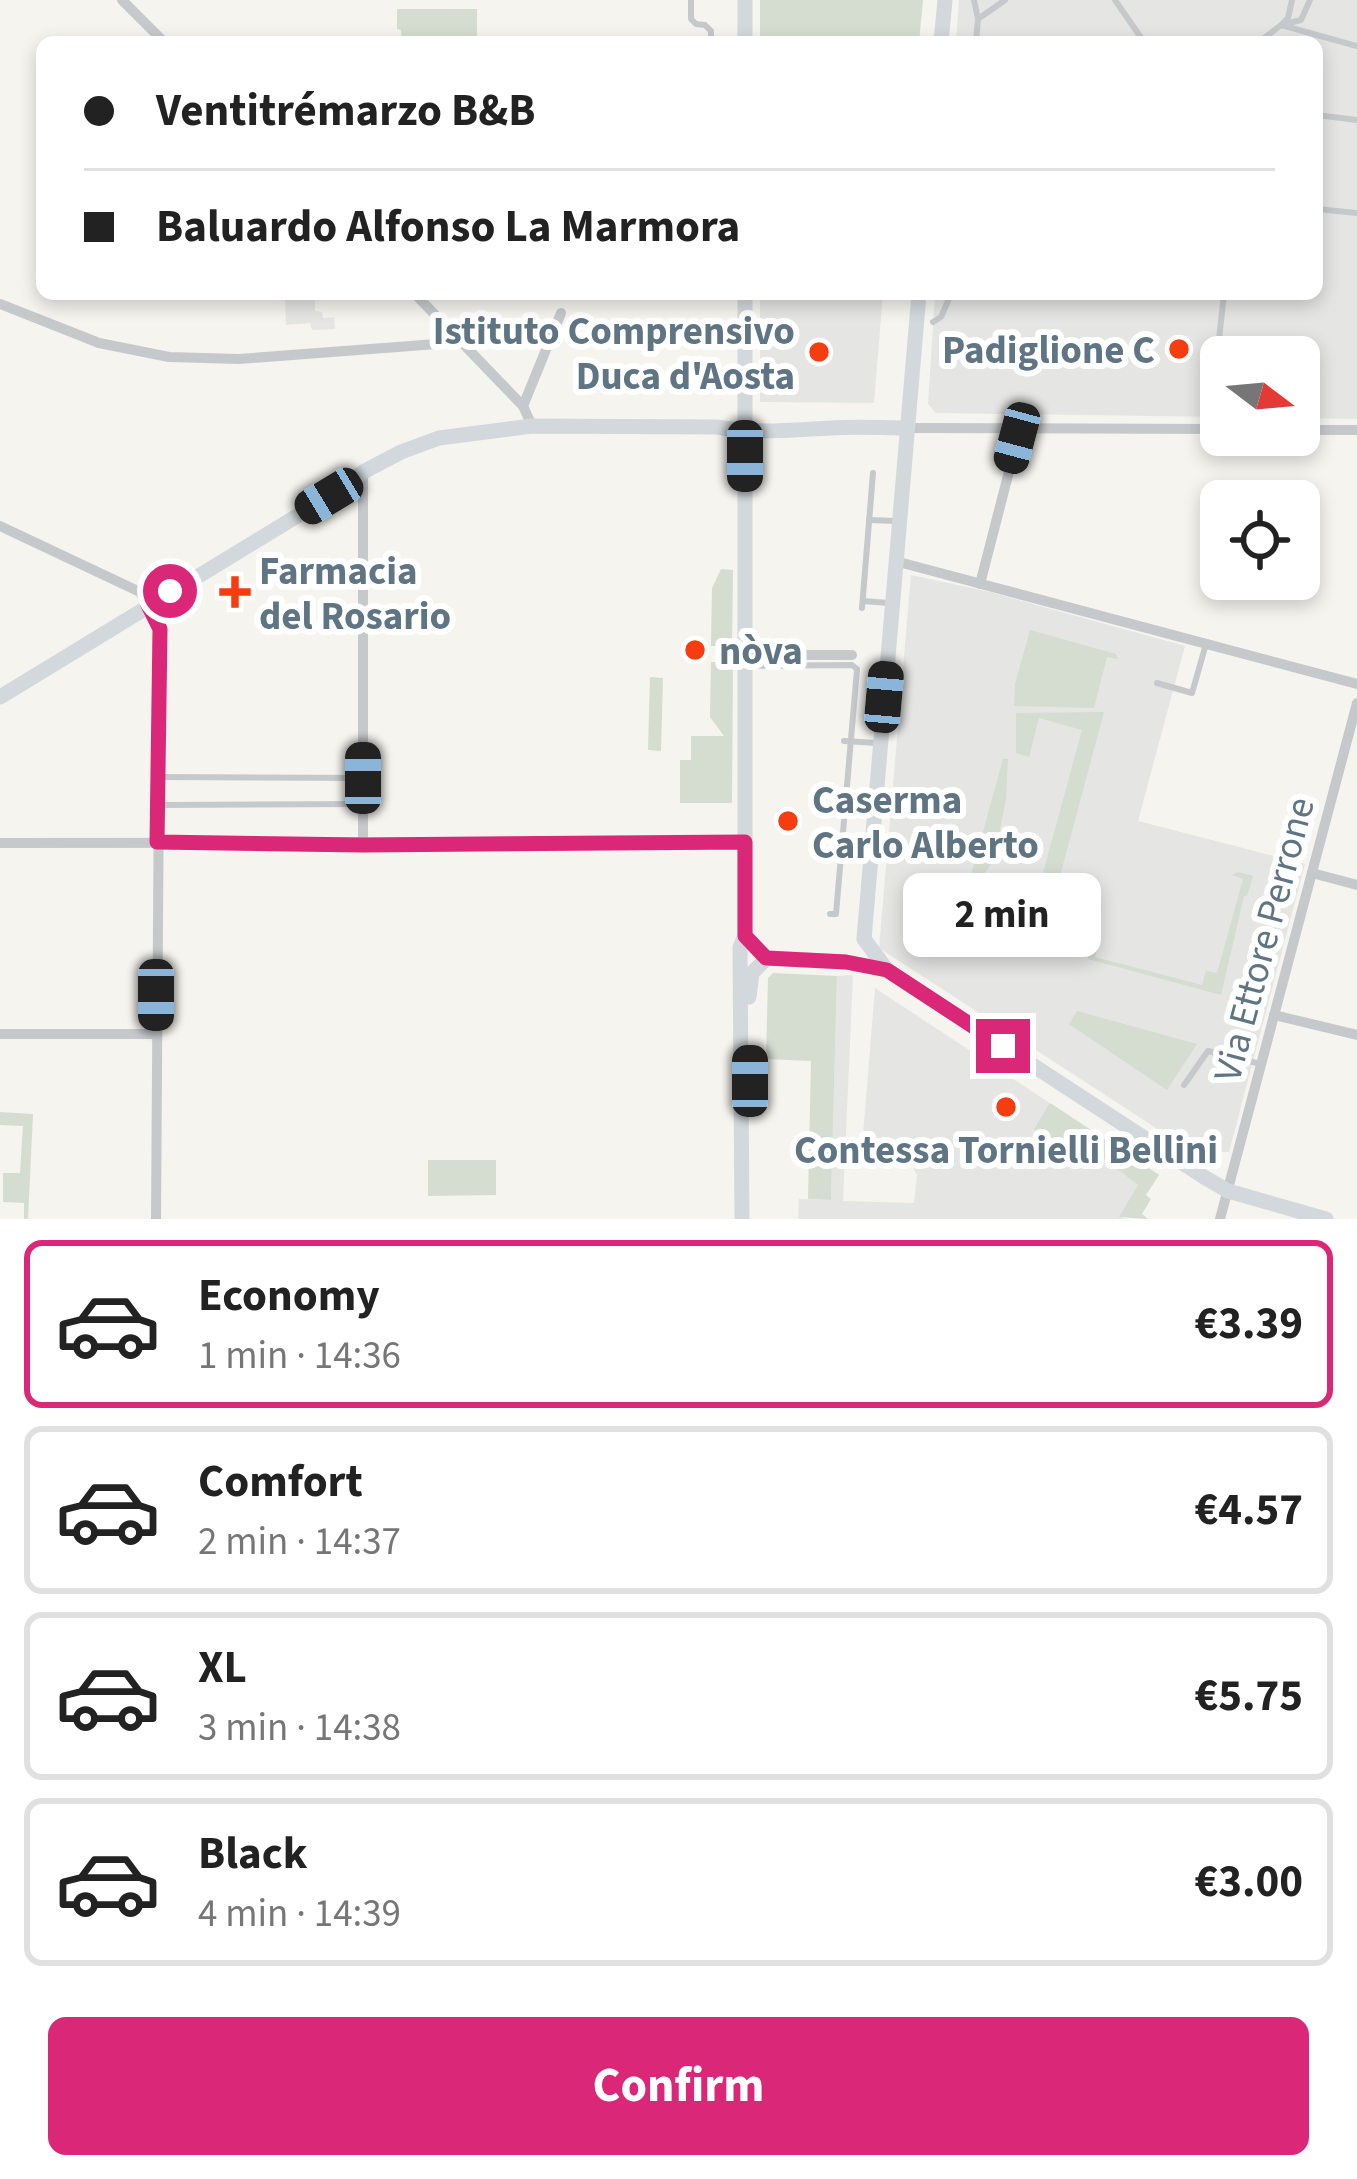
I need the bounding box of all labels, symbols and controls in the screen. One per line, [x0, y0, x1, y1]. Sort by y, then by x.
text: Ventitrémarzo B&B [156, 79, 535, 143]
text: Baluardo Alfonso La Marmora [156, 195, 740, 259]
place label: Istituto Comprensivo Duca d'Aosta [433, 304, 795, 405]
place label: Padiglione C [942, 323, 1155, 379]
marker: Padiglione C [1166, 336, 1192, 362]
north arrow [1200, 336, 1320, 456]
map controls [1200, 336, 1320, 600]
marker: Istituto Comprensivo Duca d'Aosta [806, 339, 832, 365]
car [990, 399, 1044, 477]
car [727, 420, 763, 492]
car [289, 462, 369, 530]
button: locate [1200, 480, 1320, 600]
place label: Farmacia del Rosario [259, 544, 451, 645]
route start [143, 564, 197, 618]
marker: Farmacia del Rosario [222, 579, 248, 605]
place label: nòva [719, 624, 803, 680]
marker: nòva [682, 637, 708, 663]
car [863, 660, 905, 734]
car [345, 742, 381, 814]
place label: Caserma Carlo Alberto [812, 773, 1039, 874]
street label: Via Ettore Perrone [1200, 791, 1330, 1088]
marker: Caserma Carlo Alberto [775, 808, 801, 834]
callout: 2 min [904, 872, 1102, 956]
text: 2 min [955, 887, 1049, 943]
car [138, 959, 174, 1031]
route end [976, 1019, 1030, 1073]
car [732, 1045, 768, 1117]
marker: Contessa Tornielli Bellini [993, 1094, 1019, 1120]
place label: Contessa Tornielli Bellini [794, 1123, 1218, 1179]
text: Economy [198, 1264, 380, 1328]
icon: car [54, 1270, 162, 1378]
text: €3.39 [1194, 1292, 1303, 1356]
text: 1 min · 14:36 [198, 1328, 401, 1384]
text: Comfort [198, 1450, 363, 1514]
icon: car [54, 1456, 162, 1564]
text: €4.57 [1194, 1478, 1303, 1542]
text: 2 min · 14:37 [198, 1514, 401, 1570]
text: XL [198, 1636, 247, 1700]
icon: car [54, 1642, 162, 1750]
text: €5.75 [1194, 1664, 1303, 1728]
text: 3 min · 14:38 [198, 1700, 401, 1756]
text: Black [198, 1822, 308, 1886]
icon: car [54, 1828, 162, 1936]
text: €3.00 [1194, 1850, 1303, 1914]
text: 4 min · 14:39 [198, 1886, 401, 1942]
button: Confirm [48, 2017, 1309, 2155]

